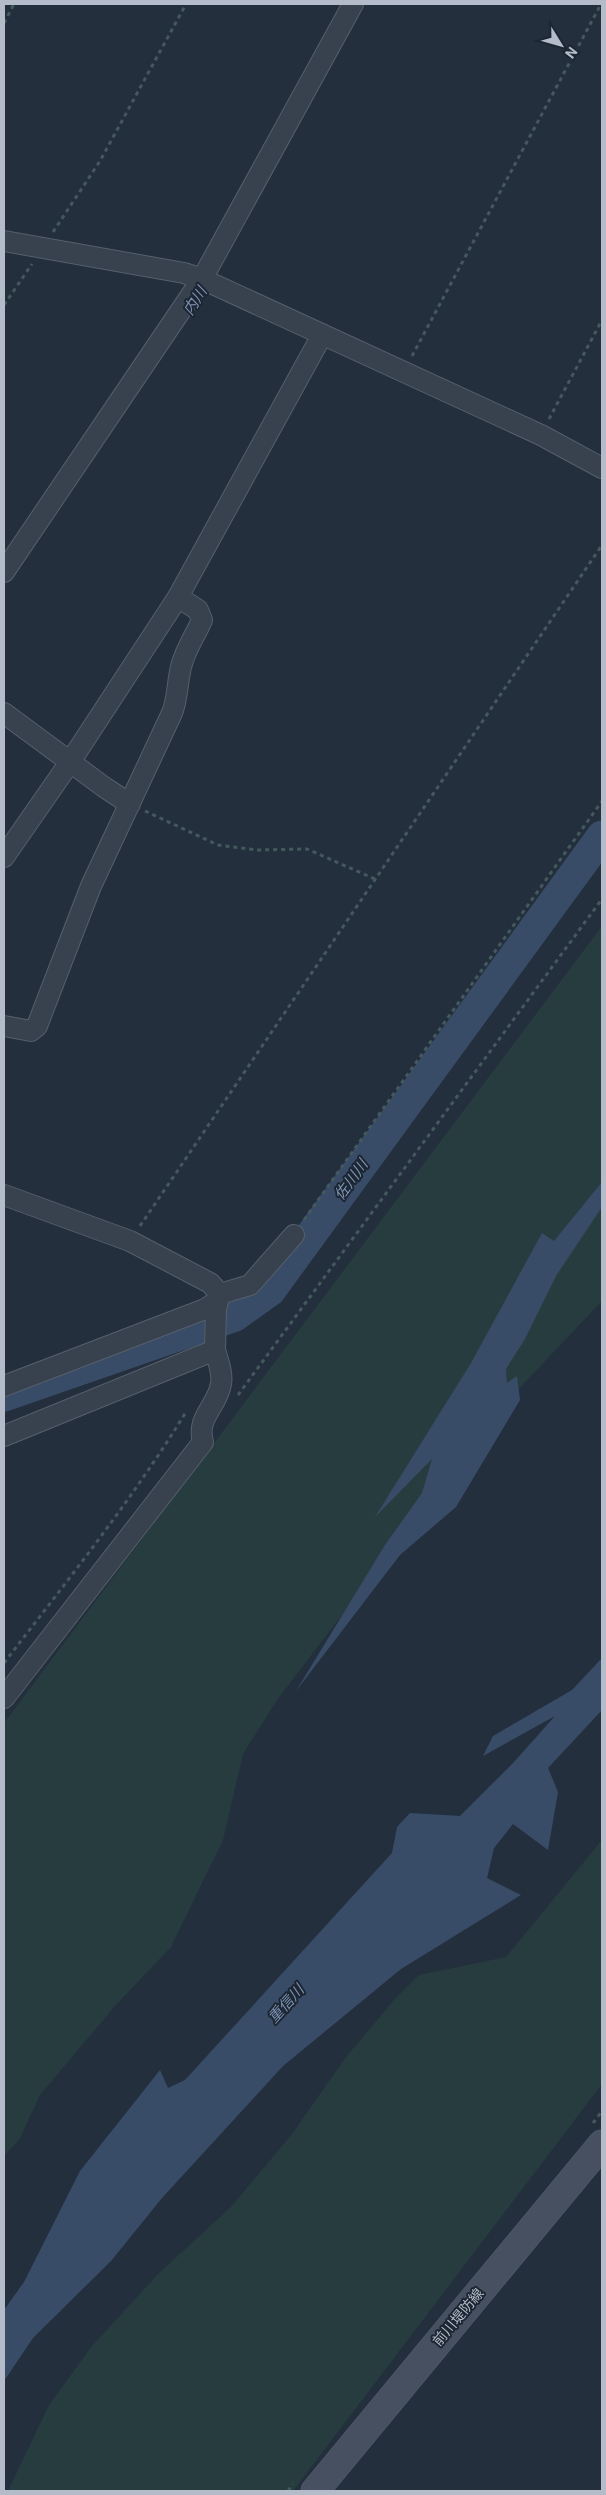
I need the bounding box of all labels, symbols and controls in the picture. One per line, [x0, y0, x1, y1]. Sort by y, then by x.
north arrow [536, 20, 586, 70]
text: N [562, 44, 581, 62]
water label: 内川 [179, 282, 212, 318]
water label: 佐川川 [330, 1155, 373, 1203]
water label: 重信川 [264, 1980, 309, 2027]
street label: 前川堤防線 [429, 2285, 487, 2349]

